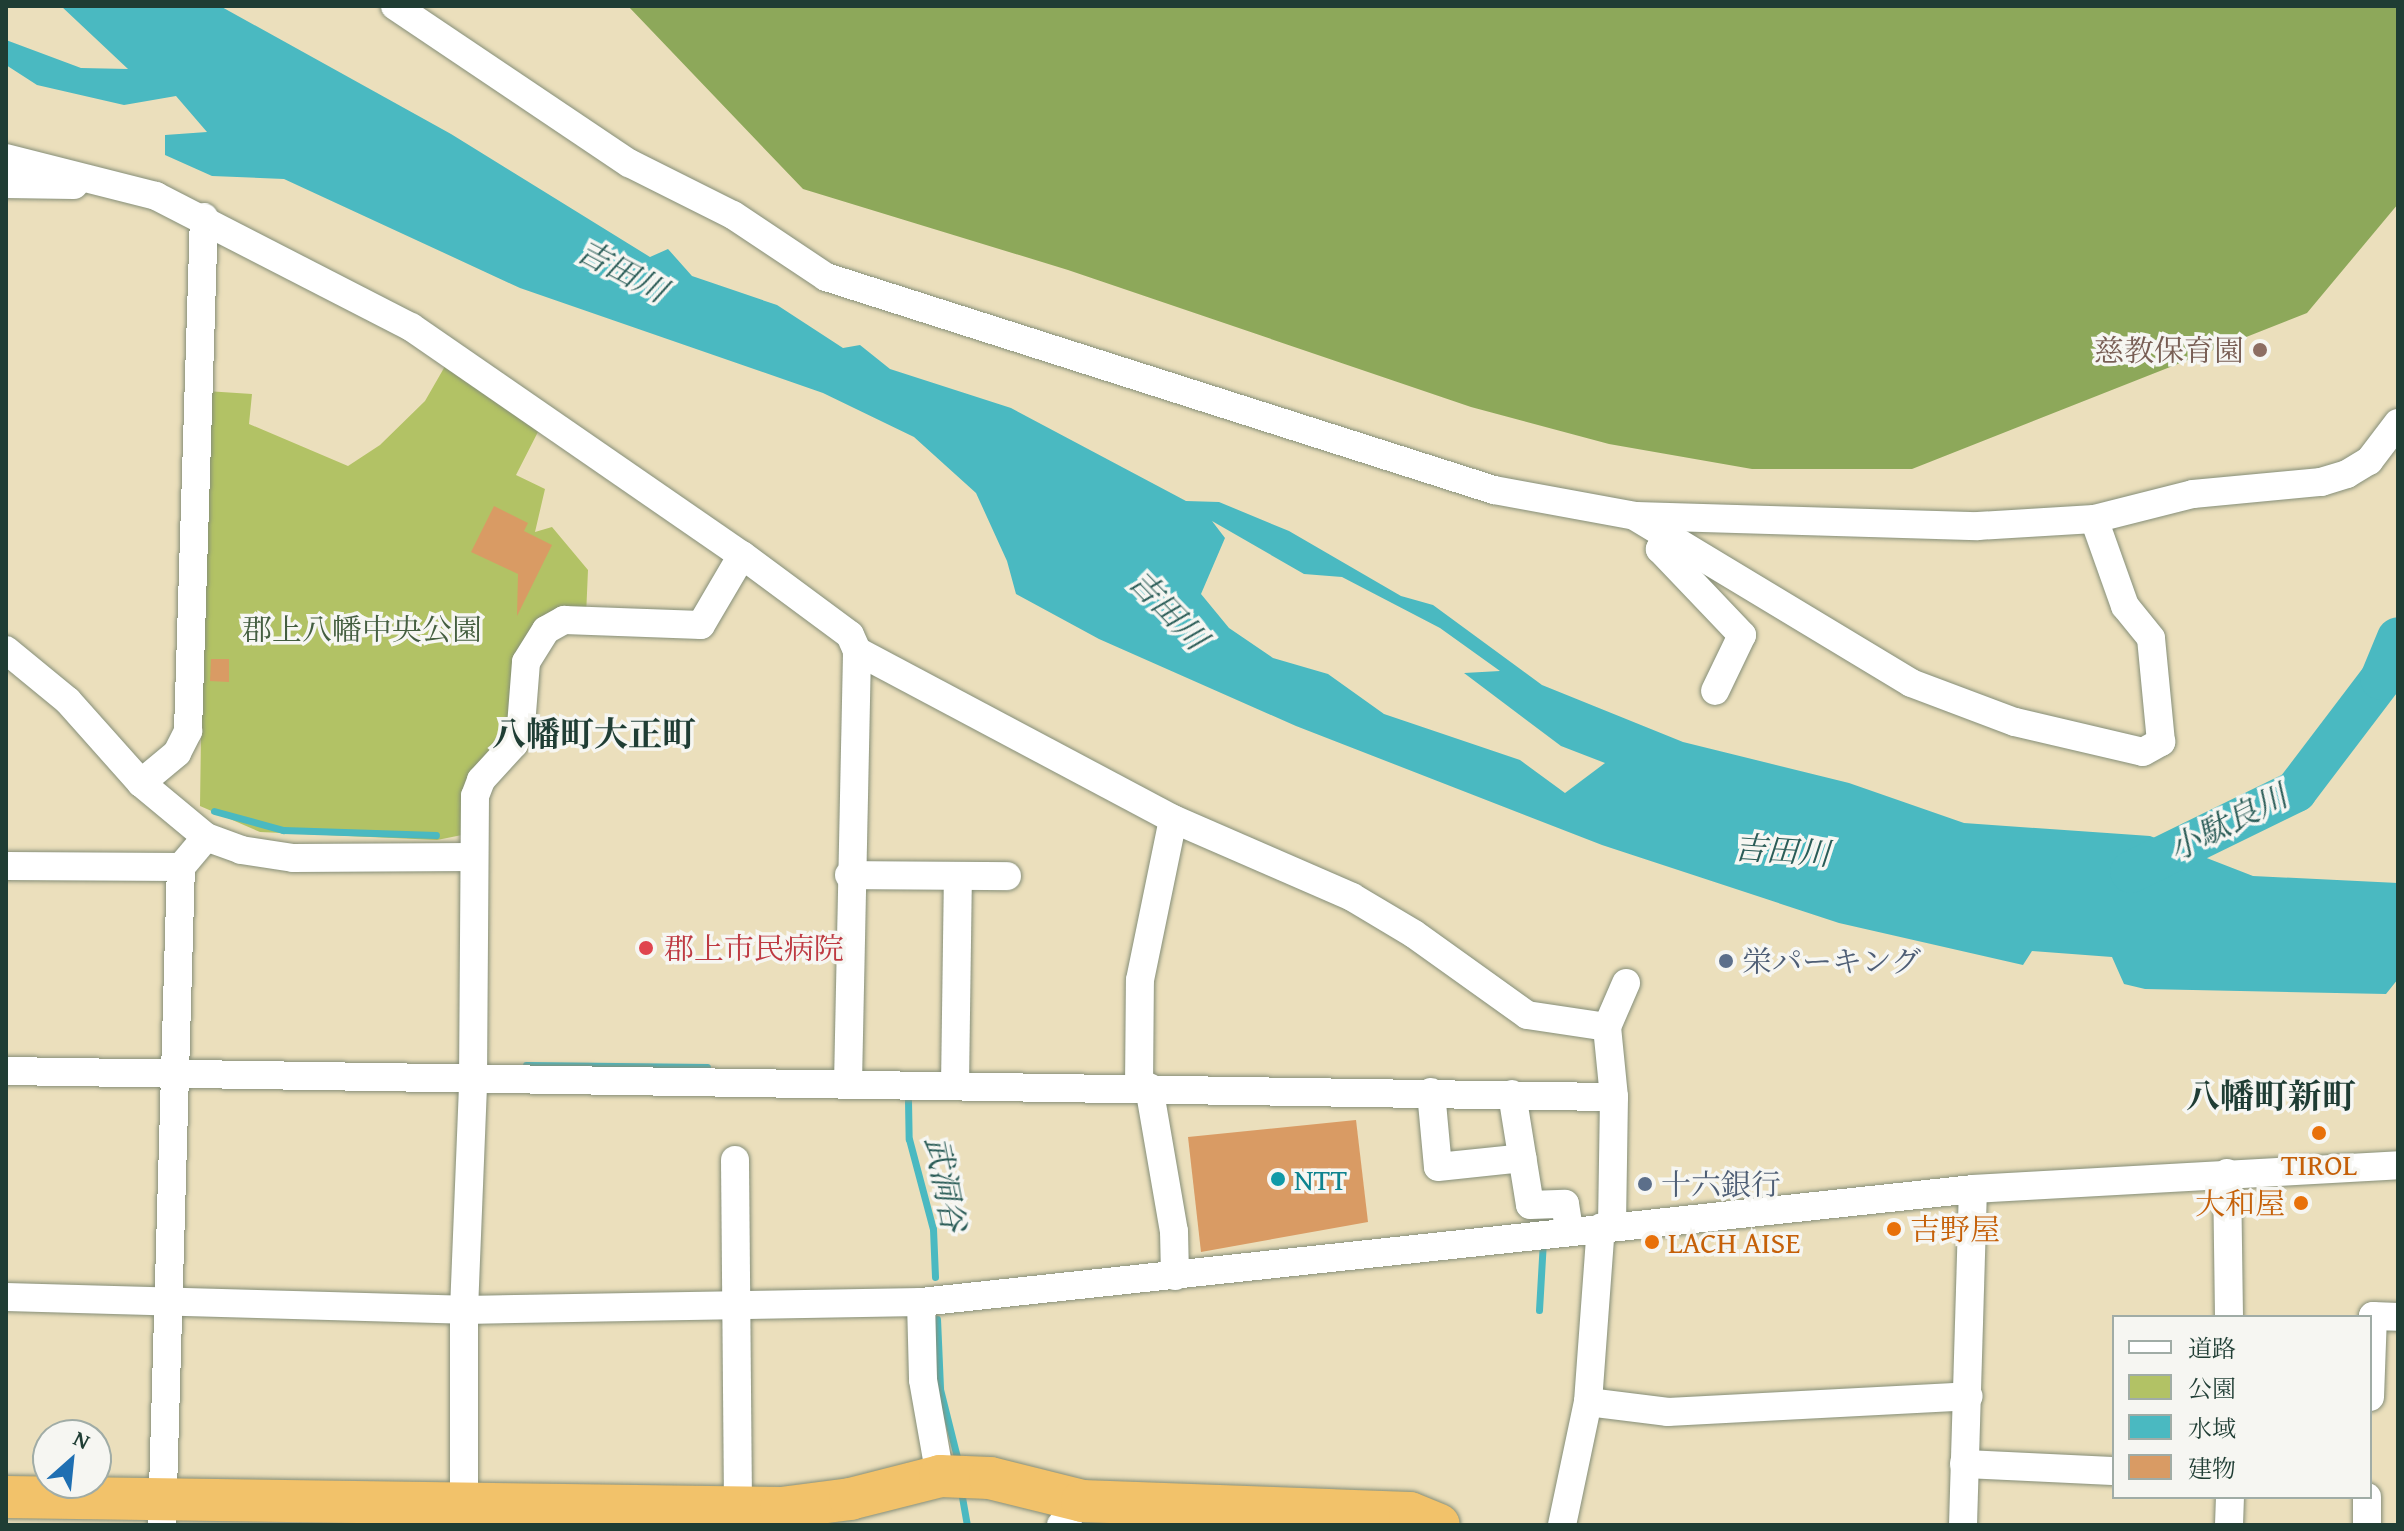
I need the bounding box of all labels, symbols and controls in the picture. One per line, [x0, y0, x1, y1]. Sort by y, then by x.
water label: 吉田川 [571, 232, 673, 310]
place label: 慈教保育園 [2094, 332, 2244, 368]
marker: 慈教保育園 [2251, 341, 2269, 359]
water label: 吉田川 [1121, 562, 1215, 658]
park label: 郡上八幡中央公園 [242, 611, 482, 647]
district label: 八幡町大正町 [492, 714, 696, 754]
water label: 小駄良川 [2162, 777, 2294, 869]
water label: 吉田川 [1733, 828, 1831, 874]
place label: 郡上市民病院 [664, 930, 844, 966]
marker: 郡上市民病院 [635, 937, 657, 959]
place label: 栄パーキング [1742, 943, 1922, 979]
marker: 栄パーキング [1717, 952, 1735, 970]
district label: 八幡町新町 [2186, 1076, 2356, 1116]
marker: TIROL [2310, 1124, 2328, 1142]
water label: 武洞谷 [917, 1133, 973, 1235]
place label: TIROL [2281, 1146, 2357, 1182]
place label: NTT [1294, 1161, 1347, 1197]
place label: 十六銀行 [1661, 1166, 1781, 1202]
marker: NTT [1269, 1170, 1287, 1188]
marker: 十六銀行 [1636, 1175, 1654, 1193]
place label: 大和屋 [2195, 1185, 2285, 1221]
marker: 大和屋 [2292, 1194, 2310, 1212]
place label: 吉野屋 [1910, 1211, 2000, 1247]
marker: 吉野屋 [1885, 1220, 1903, 1238]
place label: LACH AISE [1668, 1224, 1800, 1260]
marker: LACH AISE [1643, 1233, 1661, 1251]
legend [2112, 1315, 2372, 1499]
text: 道路 [2188, 1331, 2236, 1366]
text: 公園 [2188, 1371, 2236, 1406]
text: 水域 [2188, 1411, 2236, 1446]
north arrow [32, 1419, 112, 1499]
text: N [68, 1422, 96, 1457]
text: 建物 [2188, 1451, 2236, 1486]

